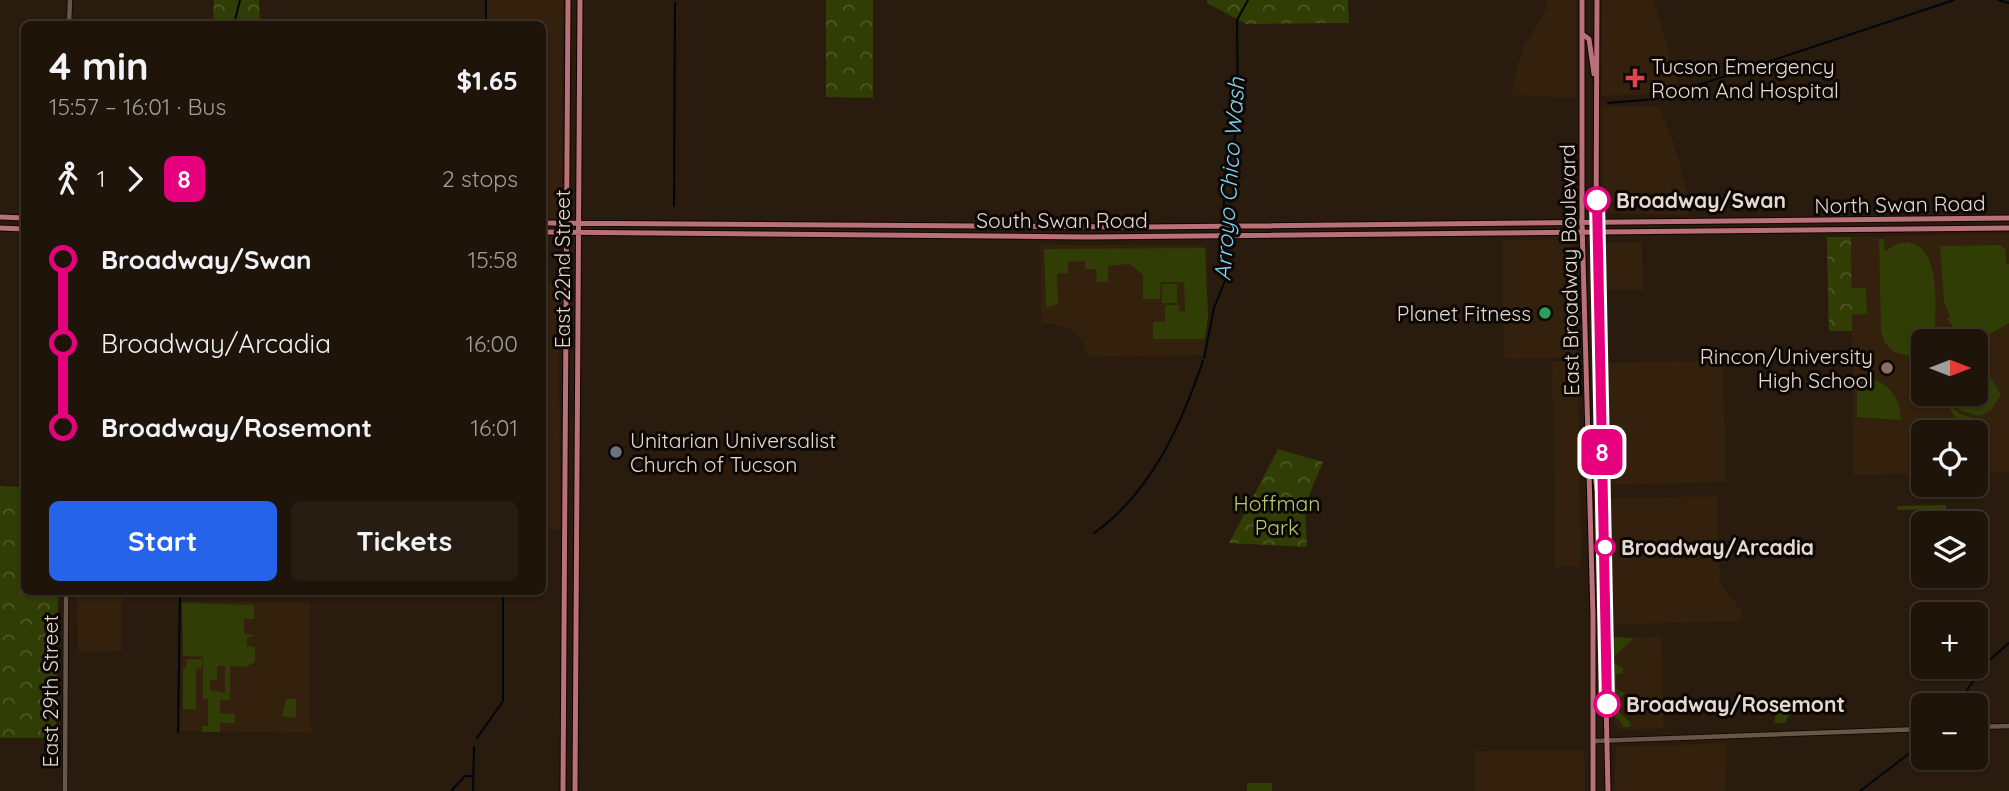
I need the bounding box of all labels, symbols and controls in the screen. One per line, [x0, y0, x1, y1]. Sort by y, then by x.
text: 4 min [49, 42, 149, 90]
place label: Tucson Emergency Room And Hospital [1651, 53, 1839, 103]
text: $1.65 [457, 64, 518, 97]
marker: Tucson Emergency Room And Hospital [1625, 68, 1645, 88]
water label: Arroyo Chico Wash [1207, 75, 1251, 282]
text: 15:57 – 16:01 · Bus [49, 92, 226, 121]
street label: East Broadway Boulevard [1554, 144, 1584, 396]
icon: walk [49, 160, 87, 198]
icon: forward [116, 160, 154, 198]
text: 1 [97, 164, 106, 193]
text: 8 [178, 164, 191, 194]
text: 2 stops [442, 164, 518, 193]
marker: Broadway/Swan [1584, 187, 1610, 213]
place label: Broadway/Swan [1616, 187, 1786, 213]
street label: East 22nd Street [549, 190, 575, 348]
street label: North Swan Road [1814, 190, 1986, 218]
street label: South Swan Road [976, 207, 1148, 233]
text: Broadway/Swan [101, 243, 311, 276]
text: 15:58 [468, 245, 518, 274]
place label: Planet Fitness [1397, 300, 1531, 326]
marker: Planet Fitness [1537, 305, 1553, 321]
text: Broadway/Arcadia [101, 327, 331, 360]
text: 16:00 [465, 329, 518, 358]
north arrow [1911, 329, 1988, 406]
map controls [1911, 329, 1988, 770]
place label: Rincon/University High School [1700, 343, 1873, 393]
marker: Rincon/University High School [1879, 360, 1895, 376]
text: Broadway/Rosemont [101, 411, 372, 444]
text: 16:01 [471, 413, 518, 442]
button: locate [1911, 420, 1988, 497]
place label: Unitarian Universalist Church of Tucson [630, 427, 836, 477]
line badge: 8 [1579, 429, 1625, 475]
text: 8 [1595, 437, 1609, 467]
marker: Unitarian Universalist Church of Tucson [608, 444, 624, 460]
park label: Hoffman Park [1234, 490, 1320, 540]
button: Start [49, 501, 277, 581]
button: Tickets [291, 501, 518, 581]
button: layers [1911, 511, 1988, 588]
place label: Broadway/Arcadia [1621, 534, 1814, 560]
marker: Broadway/Arcadia [1595, 537, 1615, 557]
button: + [1911, 602, 1988, 679]
street label: East 29th Street [37, 615, 63, 767]
marker: Broadway/Rosemont [1594, 691, 1620, 717]
place label: Broadway/Rosemont [1626, 691, 1845, 717]
button: − [1911, 693, 1988, 770]

